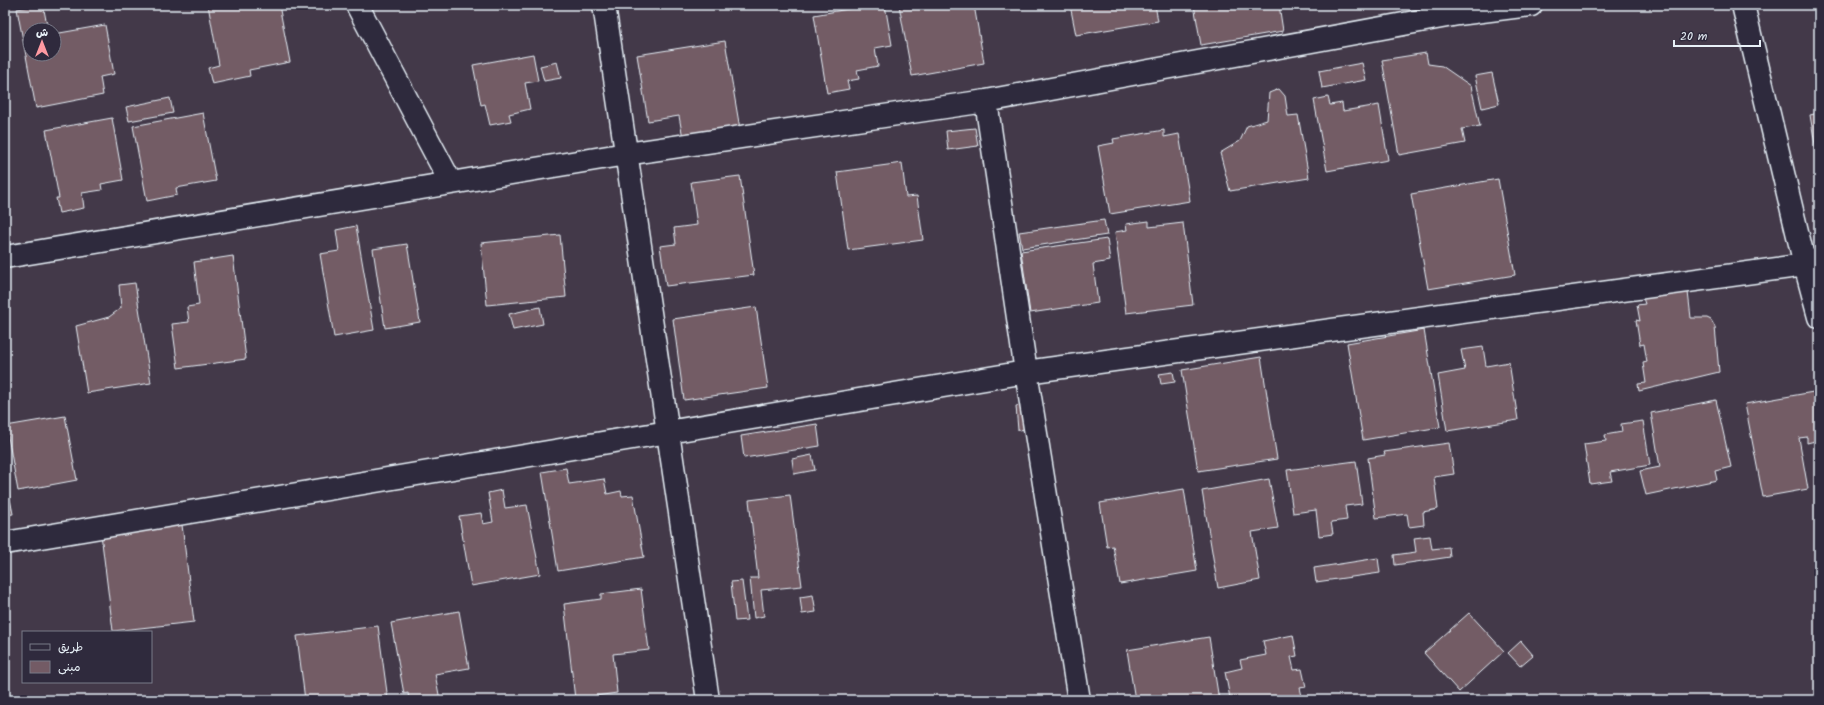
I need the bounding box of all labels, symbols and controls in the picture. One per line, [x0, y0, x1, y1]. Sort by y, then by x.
north arrow [22, 22, 62, 62]
scale bar [1674, 22, 1760, 48]
text: ش [36, 24, 48, 42]
text: 20 m [1680, 27, 1708, 46]
legend [22, 631, 152, 683]
text: طريق [58, 638, 83, 657]
text: مبنى [58, 658, 81, 677]

